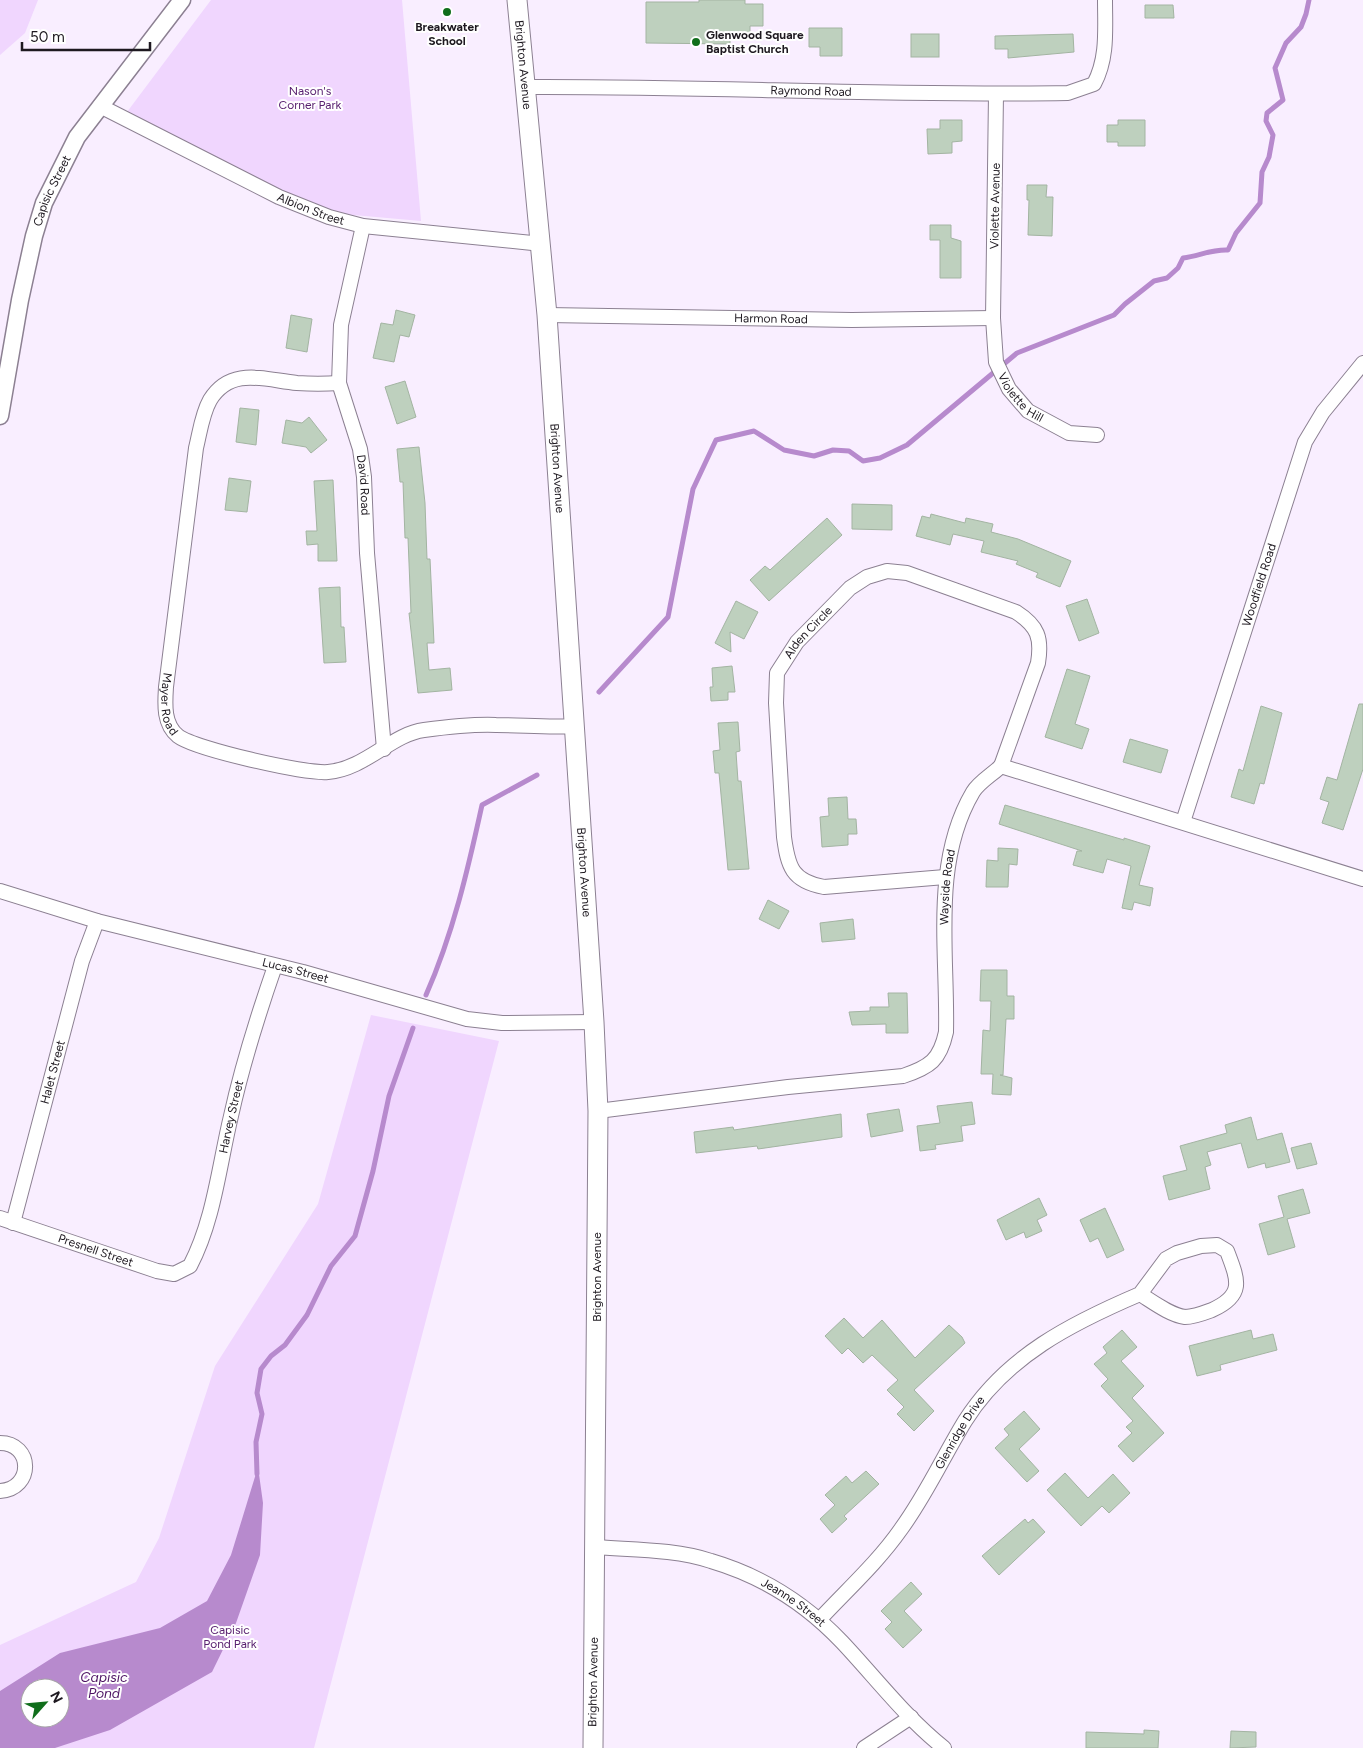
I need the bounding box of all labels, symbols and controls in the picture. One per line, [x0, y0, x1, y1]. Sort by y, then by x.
marker: Breakwater School [441, 6, 453, 18]
street label: Brighton Avenue [512, 19, 534, 110]
scale bar [22, 20, 150, 52]
place label: Breakwater School [415, 20, 479, 48]
text: 50 m [30, 28, 65, 46]
place label: Glenwood Square Baptist Church [706, 28, 804, 56]
marker: Glenwood Square Baptist Church [690, 36, 702, 48]
street label: Raymond Road [770, 83, 852, 99]
park label: Nason's Corner Park [279, 84, 342, 112]
street label: Capisic Street [30, 153, 74, 228]
street label: Violette Avenue [987, 162, 1003, 249]
street label: Albion Street [275, 190, 347, 228]
street label: Harmon Road [734, 311, 808, 326]
street label: Violette Hill [995, 370, 1046, 425]
street label: Brighton Avenue [547, 423, 567, 514]
street label: David Road [354, 454, 373, 516]
street label: Woodfield Road [1239, 542, 1279, 628]
street label: Alden Circle [781, 603, 835, 661]
street label: Mayer Road [158, 672, 181, 738]
street label: Brighton Avenue [574, 827, 594, 918]
street label: Wayside Road [937, 848, 958, 925]
street label: Lucas Street [261, 955, 330, 986]
street label: Halet Street [38, 1038, 68, 1106]
street label: Harvey Street [216, 1078, 246, 1155]
street label: Presnell Street [56, 1231, 135, 1270]
street label: Brighton Avenue [590, 1232, 604, 1322]
street label: Glenridge Drive [932, 1393, 988, 1472]
street label: Jeanne Street [759, 1575, 829, 1630]
park label: Capisic Pond Park [203, 1623, 257, 1651]
street label: Brighton Avenue [585, 1637, 601, 1727]
water label: Capisic Pond [80, 1669, 128, 1702]
north arrow [20, 1678, 70, 1728]
text: N [46, 1689, 66, 1706]

